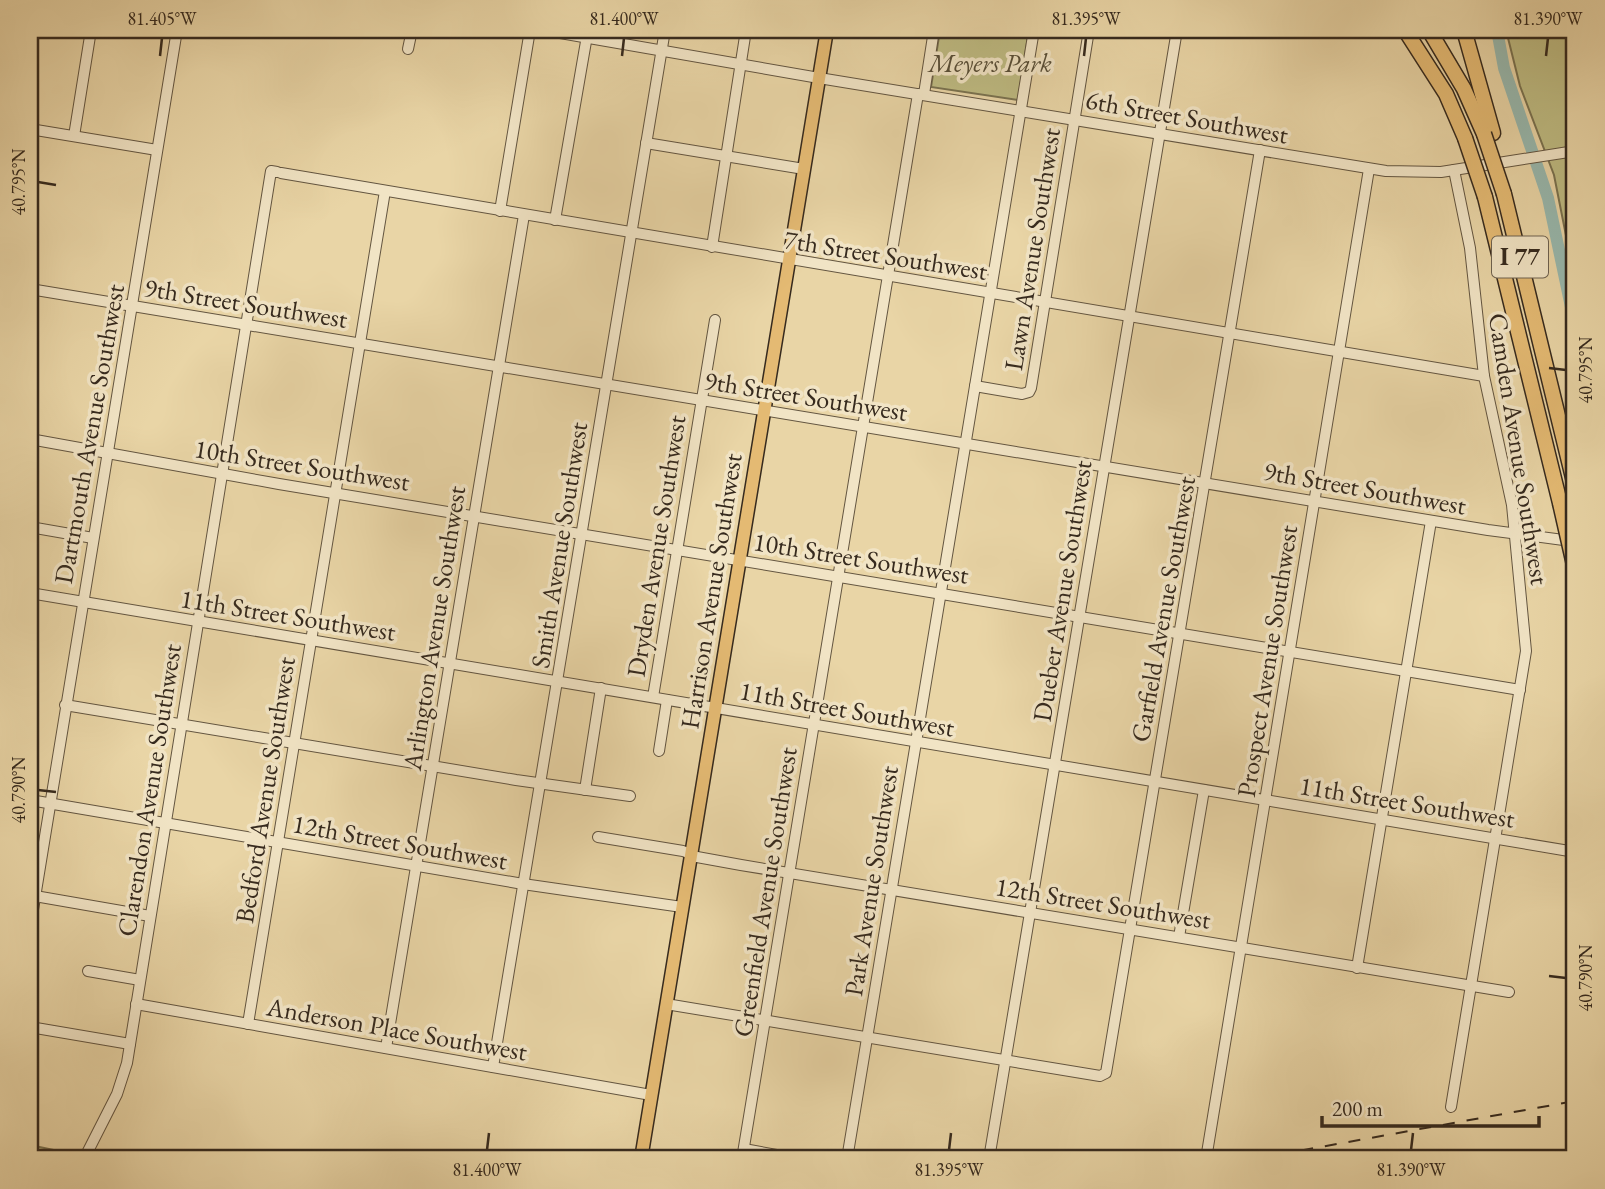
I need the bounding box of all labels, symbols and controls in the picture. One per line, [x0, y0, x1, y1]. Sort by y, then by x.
text: 81.405°W [127, 7, 197, 30]
text: 81.400°W [589, 7, 659, 30]
text: 81.395°W [1051, 7, 1121, 30]
text: 81.390°W [1513, 7, 1583, 30]
park label: Meyers Park [926, 46, 1052, 80]
street label: 6th Street Southwest [1083, 82, 1291, 152]
street label: Lawn Avenue Southwest [996, 125, 1068, 373]
text: 40.795°N [7, 148, 30, 215]
street label: 7th Street Southwest [782, 222, 990, 288]
road number: I 77 [1492, 236, 1548, 278]
street label: 9th Street Southwest [142, 270, 350, 336]
street label: Dartmouth Avenue Southwest [46, 282, 132, 586]
street label: Camden Avenue Southwest [1481, 311, 1557, 587]
text: 40.795°N [1574, 336, 1597, 403]
street label: 9th Street Southwest [702, 363, 910, 429]
street label: Dryden Avenue Southwest [619, 413, 693, 679]
street label: Smith Avenue Southwest [523, 420, 595, 670]
street label: 10th Street Southwest [192, 431, 412, 499]
street label: Harrison Avenue Southwest [672, 451, 750, 731]
street label: 9th Street Southwest [1261, 453, 1469, 523]
street label: Dueber Avenue Southwest [1025, 458, 1099, 724]
street label: Garfield Avenue Southwest [1123, 473, 1203, 745]
street label: Arlington Avenue Southwest [395, 483, 473, 774]
street label: Prospect Avenue Southwest [1229, 523, 1305, 799]
street label: 10th Street Southwest [751, 524, 971, 592]
street label: 11th Street Southwest [178, 581, 398, 649]
street label: Clarendon Avenue Southwest [109, 641, 189, 939]
street label: Bedford Avenue Southwest [227, 654, 303, 926]
street label: 11th Street Southwest [737, 673, 957, 745]
street label: Greenfield Avenue Southwest [725, 745, 805, 1039]
text: 40.790°N [7, 756, 30, 823]
street label: Park Avenue Southwest [836, 763, 906, 999]
street label: 11th Street Southwest [1297, 768, 1517, 836]
street label: 12th Street Southwest [290, 806, 510, 878]
street label: 12th Street Southwest [993, 869, 1213, 937]
text: 40.790°N [1574, 944, 1597, 1011]
street label: Anderson Place Southwest [263, 989, 530, 1069]
scale bar [1322, 1084, 1538, 1128]
text: 200 m [1332, 1095, 1383, 1122]
text: 81.400°W [452, 1158, 522, 1181]
text: 81.395°W [914, 1158, 984, 1181]
text: 81.390°W [1376, 1158, 1446, 1181]

